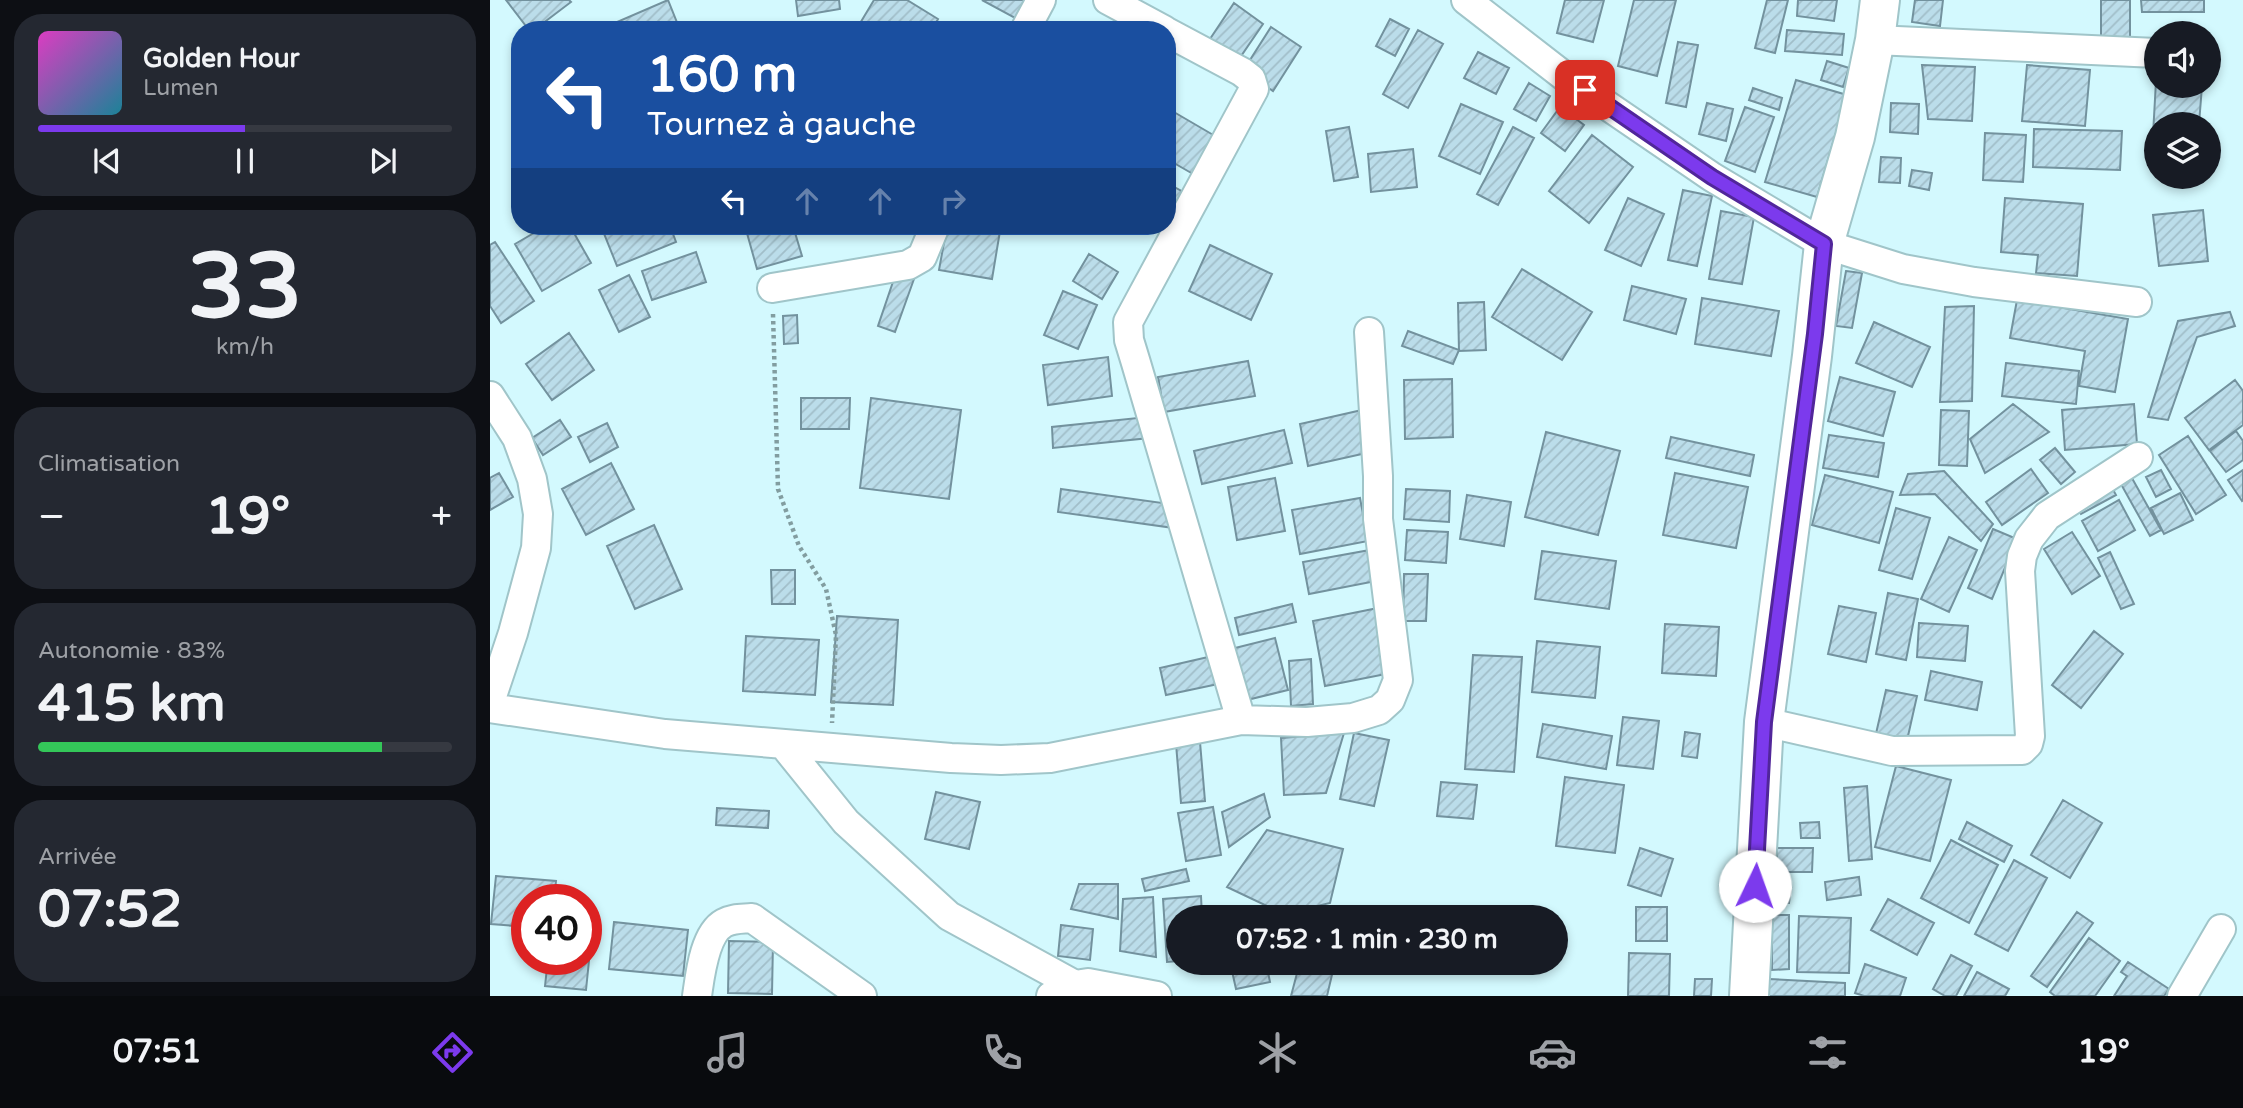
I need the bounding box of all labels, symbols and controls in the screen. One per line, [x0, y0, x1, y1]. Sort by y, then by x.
map controls [2144, 21, 2221, 189]
button: sound [2144, 21, 2221, 98]
text: Golden Hour [143, 43, 300, 74]
text: 160 m [647, 46, 797, 105]
icon: left [532, 49, 623, 140]
pin [1555, 60, 1615, 120]
icon: arrive [1566, 71, 1604, 109]
text: Lumen [143, 74, 218, 102]
text: Tournez à gauche [647, 106, 916, 144]
button: layers [2144, 112, 2221, 189]
icon: previous [88, 142, 126, 180]
icon: pause [226, 142, 264, 180]
icon: next [364, 142, 402, 180]
icon: left [715, 182, 753, 220]
icon: ahead [788, 182, 826, 220]
icon: ahead [861, 182, 899, 220]
icon: right [934, 182, 972, 220]
text: 33 [188, 232, 302, 342]
text: km/h [216, 333, 274, 361]
text: Climatisation [38, 450, 180, 478]
text: 19° [205, 485, 290, 548]
text: − [38, 494, 65, 540]
text: + [431, 494, 452, 540]
text: Autonomie · 83% [38, 637, 225, 665]
text: 415 km [38, 672, 226, 735]
text: Arrivée [38, 843, 116, 871]
position arrow [1718, 849, 1792, 923]
text: 07:52 [38, 878, 182, 941]
speed limit sign: 40 [511, 884, 602, 975]
text: 07:52 · 1 min · 230 m [1236, 924, 1498, 955]
icon: directions [428, 1028, 477, 1077]
icon: music [703, 1028, 752, 1077]
icon: phone [978, 1028, 1027, 1077]
icon: climate [1253, 1028, 1302, 1077]
icon: car [1528, 1028, 1577, 1077]
icon: filters [1803, 1028, 1852, 1077]
text: 07:51 [113, 1033, 202, 1071]
text: 19° [2078, 1033, 2130, 1071]

